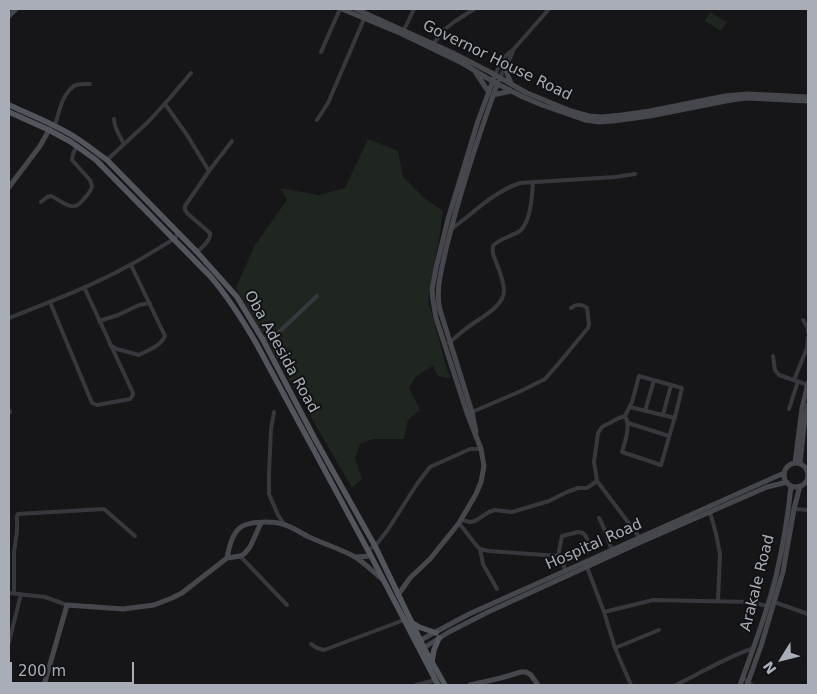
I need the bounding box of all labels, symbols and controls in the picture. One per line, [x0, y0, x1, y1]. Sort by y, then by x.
street label: Governor House Road [419, 17, 575, 105]
street label: Oba Adesida Road [240, 288, 322, 416]
street label: Hospital Road [543, 516, 645, 574]
street label: Arakale Road [737, 533, 779, 633]
north arrow [757, 634, 807, 684]
scale bar [12, 652, 136, 684]
text: N [760, 658, 780, 677]
text: 200 m [18, 662, 66, 680]

